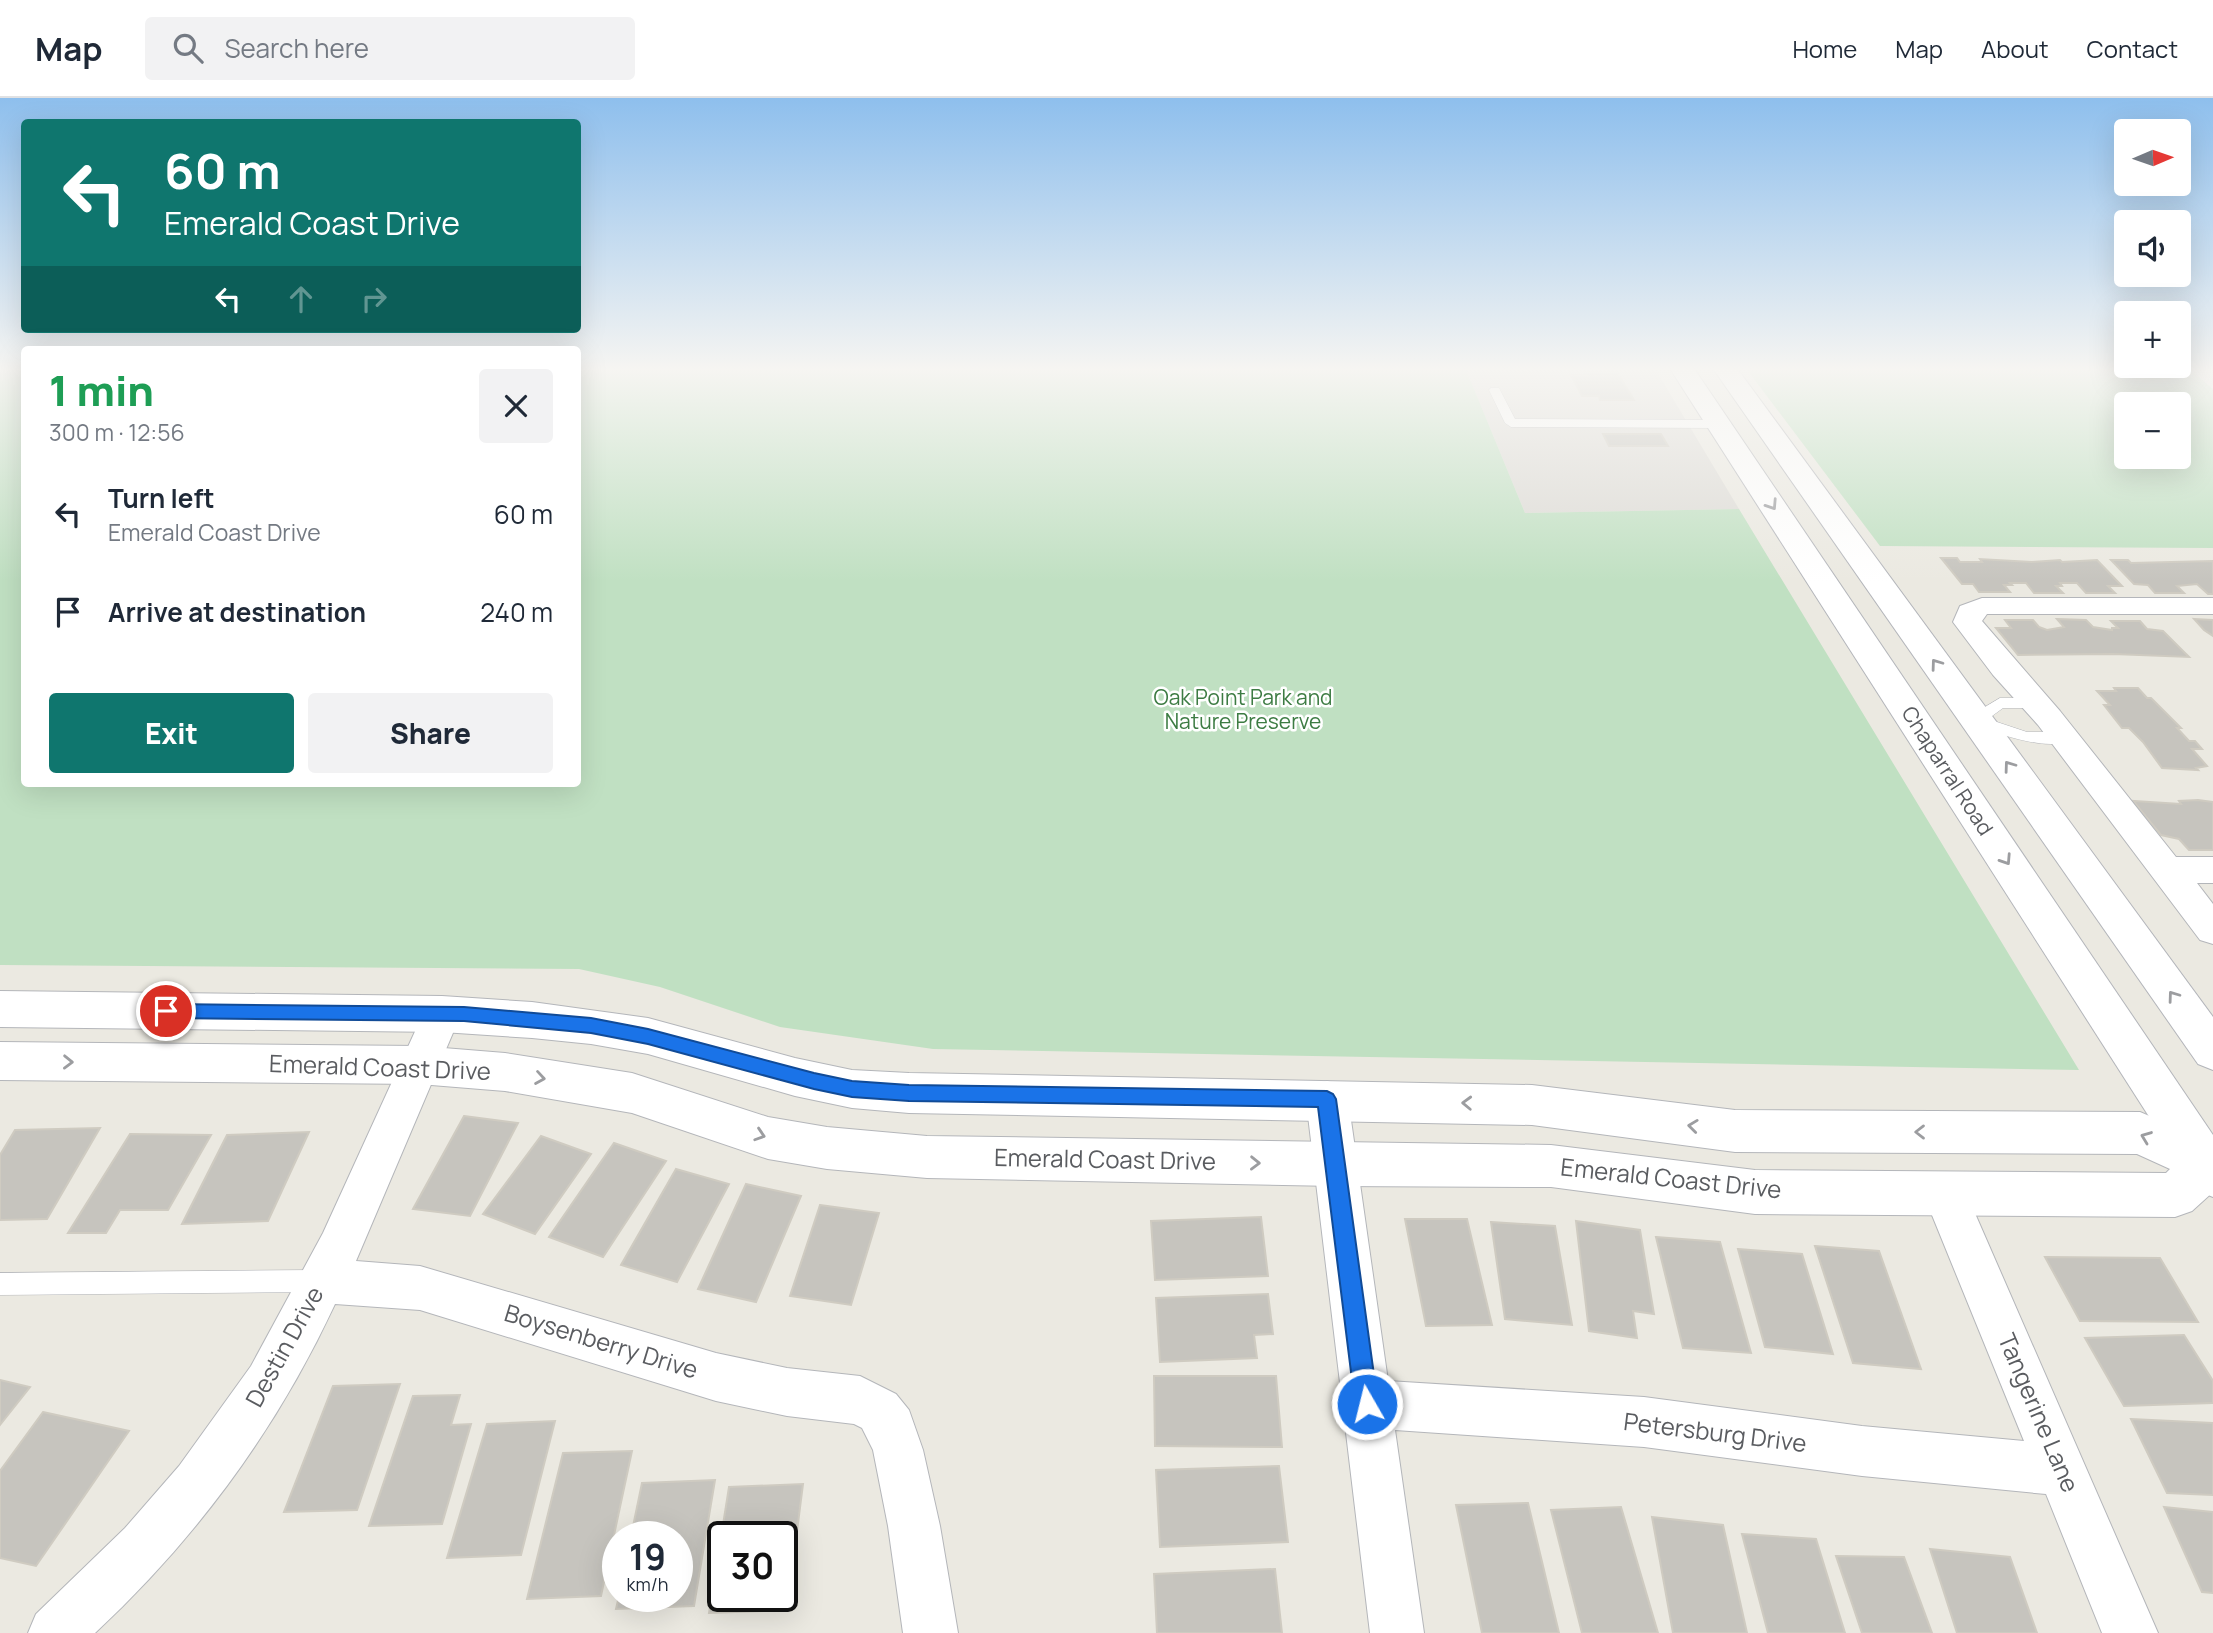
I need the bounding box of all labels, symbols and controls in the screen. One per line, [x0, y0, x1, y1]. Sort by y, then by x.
search box [145, 17, 635, 80]
text: Map [35, 26, 103, 71]
icon: search [169, 29, 207, 67]
text: Search here [225, 30, 369, 66]
text: Home [1792, 32, 1857, 65]
text: Map [1895, 32, 1943, 65]
text: About [1981, 32, 2049, 65]
text: Contact [2087, 32, 2178, 65]
north arrow [2114, 119, 2191, 196]
map controls [2114, 119, 2191, 469]
text: 60 m [164, 137, 281, 204]
icon: left [49, 147, 140, 238]
text: Emerald Coast Drive [164, 201, 460, 245]
button: sound [2114, 210, 2191, 287]
icon: left [209, 280, 247, 318]
icon: ahead [282, 280, 320, 318]
icon: right [355, 280, 393, 318]
button: + [2114, 301, 2191, 378]
text: 1 min [49, 361, 154, 419]
button: close [479, 369, 553, 443]
button: − [2114, 392, 2191, 469]
text: 300 m · 12:56 [49, 416, 185, 448]
text: Turn left [108, 480, 215, 516]
icon: left [49, 495, 87, 533]
text: 60 m [494, 496, 553, 532]
one-way arrow [1764, 498, 1777, 511]
text: Emerald Coast Drive [108, 516, 321, 548]
icon: arrive [49, 593, 87, 631]
text: Arrive at destination [108, 594, 366, 630]
text: 240 m [480, 594, 553, 630]
one-way arrow [1932, 659, 1944, 672]
park label: Oak Point Park and Nature Preserve [1153, 683, 1333, 735]
button: Exit [49, 693, 294, 773]
button: Share [308, 693, 553, 773]
street label: Chaparral Road [1896, 701, 2000, 840]
one-way arrow [2005, 761, 2017, 774]
one-way arrow [1998, 852, 2011, 865]
pin [136, 981, 196, 1041]
one-way arrow [2169, 991, 2181, 1004]
icon: arrive [147, 992, 185, 1030]
street label: Emerald Coast Drive [269, 1046, 492, 1087]
one-way arrow [63, 1054, 74, 1069]
one-way arrow [534, 1070, 546, 1085]
one-way arrow [1461, 1095, 1471, 1111]
one-way arrow [1687, 1118, 1699, 1133]
one-way arrow [1914, 1124, 1925, 1140]
one-way arrow [753, 1127, 765, 1141]
one-way arrow [2141, 1132, 2153, 1146]
street label: Emerald Coast Drive [994, 1140, 1216, 1177]
street label: Emerald Coast Drive [1559, 1149, 1783, 1206]
one-way arrow [1250, 1155, 1260, 1171]
street label: Destin Drive [237, 1280, 330, 1412]
street label: Boysenberry Drive [501, 1295, 702, 1386]
street label: Tangerine Lane [1991, 1328, 2088, 1497]
position arrow [1330, 1367, 1404, 1441]
street label: Petersburg Drive [1622, 1404, 1809, 1459]
speed limit sign: 30 [707, 1521, 798, 1612]
text: 19 [629, 1533, 666, 1581]
text: km/h [627, 1572, 668, 1596]

